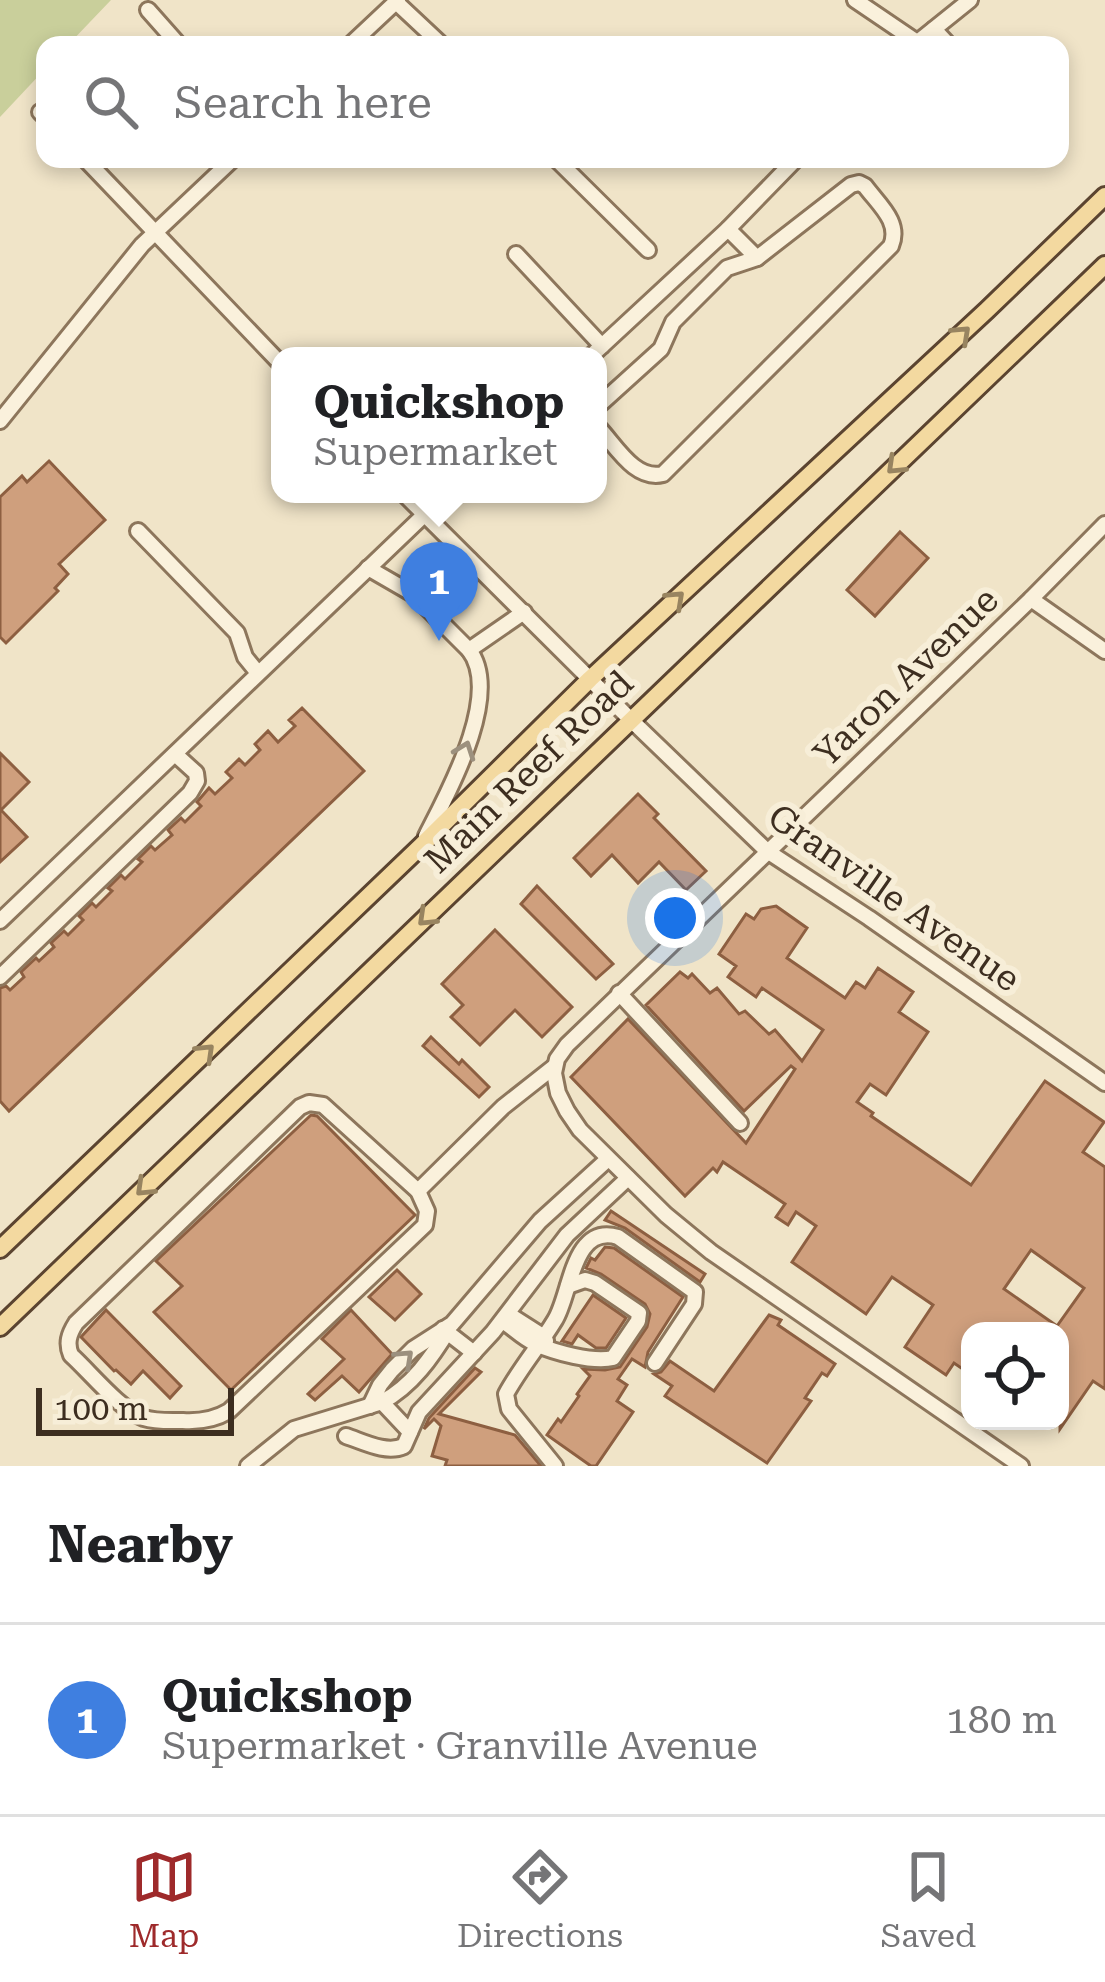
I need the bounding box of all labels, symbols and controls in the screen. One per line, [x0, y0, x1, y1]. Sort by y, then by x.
search box [36, 36, 1069, 168]
icon: search [78, 69, 144, 135]
text: Search here [174, 76, 432, 129]
one-way arrow [948, 326, 970, 348]
popup [271, 347, 607, 503]
text: Quickshop [314, 376, 564, 429]
text: Supermarket [314, 429, 558, 475]
one-way arrow [887, 451, 909, 473]
pin: 1 [400, 542, 478, 641]
street label: Yaron Avenue [805, 579, 1007, 775]
one-way arrow [662, 591, 684, 613]
street label: Main Reef Road [416, 662, 642, 882]
one-way arrow [451, 741, 475, 762]
street label: Granville Avenue [760, 795, 1028, 1001]
your location [645, 888, 705, 948]
one-way arrow [418, 904, 440, 926]
one-way arrow [192, 1044, 213, 1066]
one-way arrow [137, 1174, 158, 1196]
map controls [961, 1322, 1069, 1430]
button: locate [961, 1322, 1069, 1430]
one-way arrow [391, 1351, 412, 1372]
scale bar [36, 1382, 234, 1435]
text: 100 m [54, 1389, 148, 1428]
text: Nearby [48, 1515, 233, 1574]
text: Quickshop [162, 1670, 413, 1723]
text: 1 [76, 1697, 98, 1743]
text: 180 m [946, 1697, 1057, 1743]
text: Supermarket · Granville Avenue [162, 1723, 758, 1769]
tab: Map [129, 1844, 199, 1955]
tab: Directions [457, 1844, 623, 1955]
tab: Saved [881, 1844, 976, 1955]

